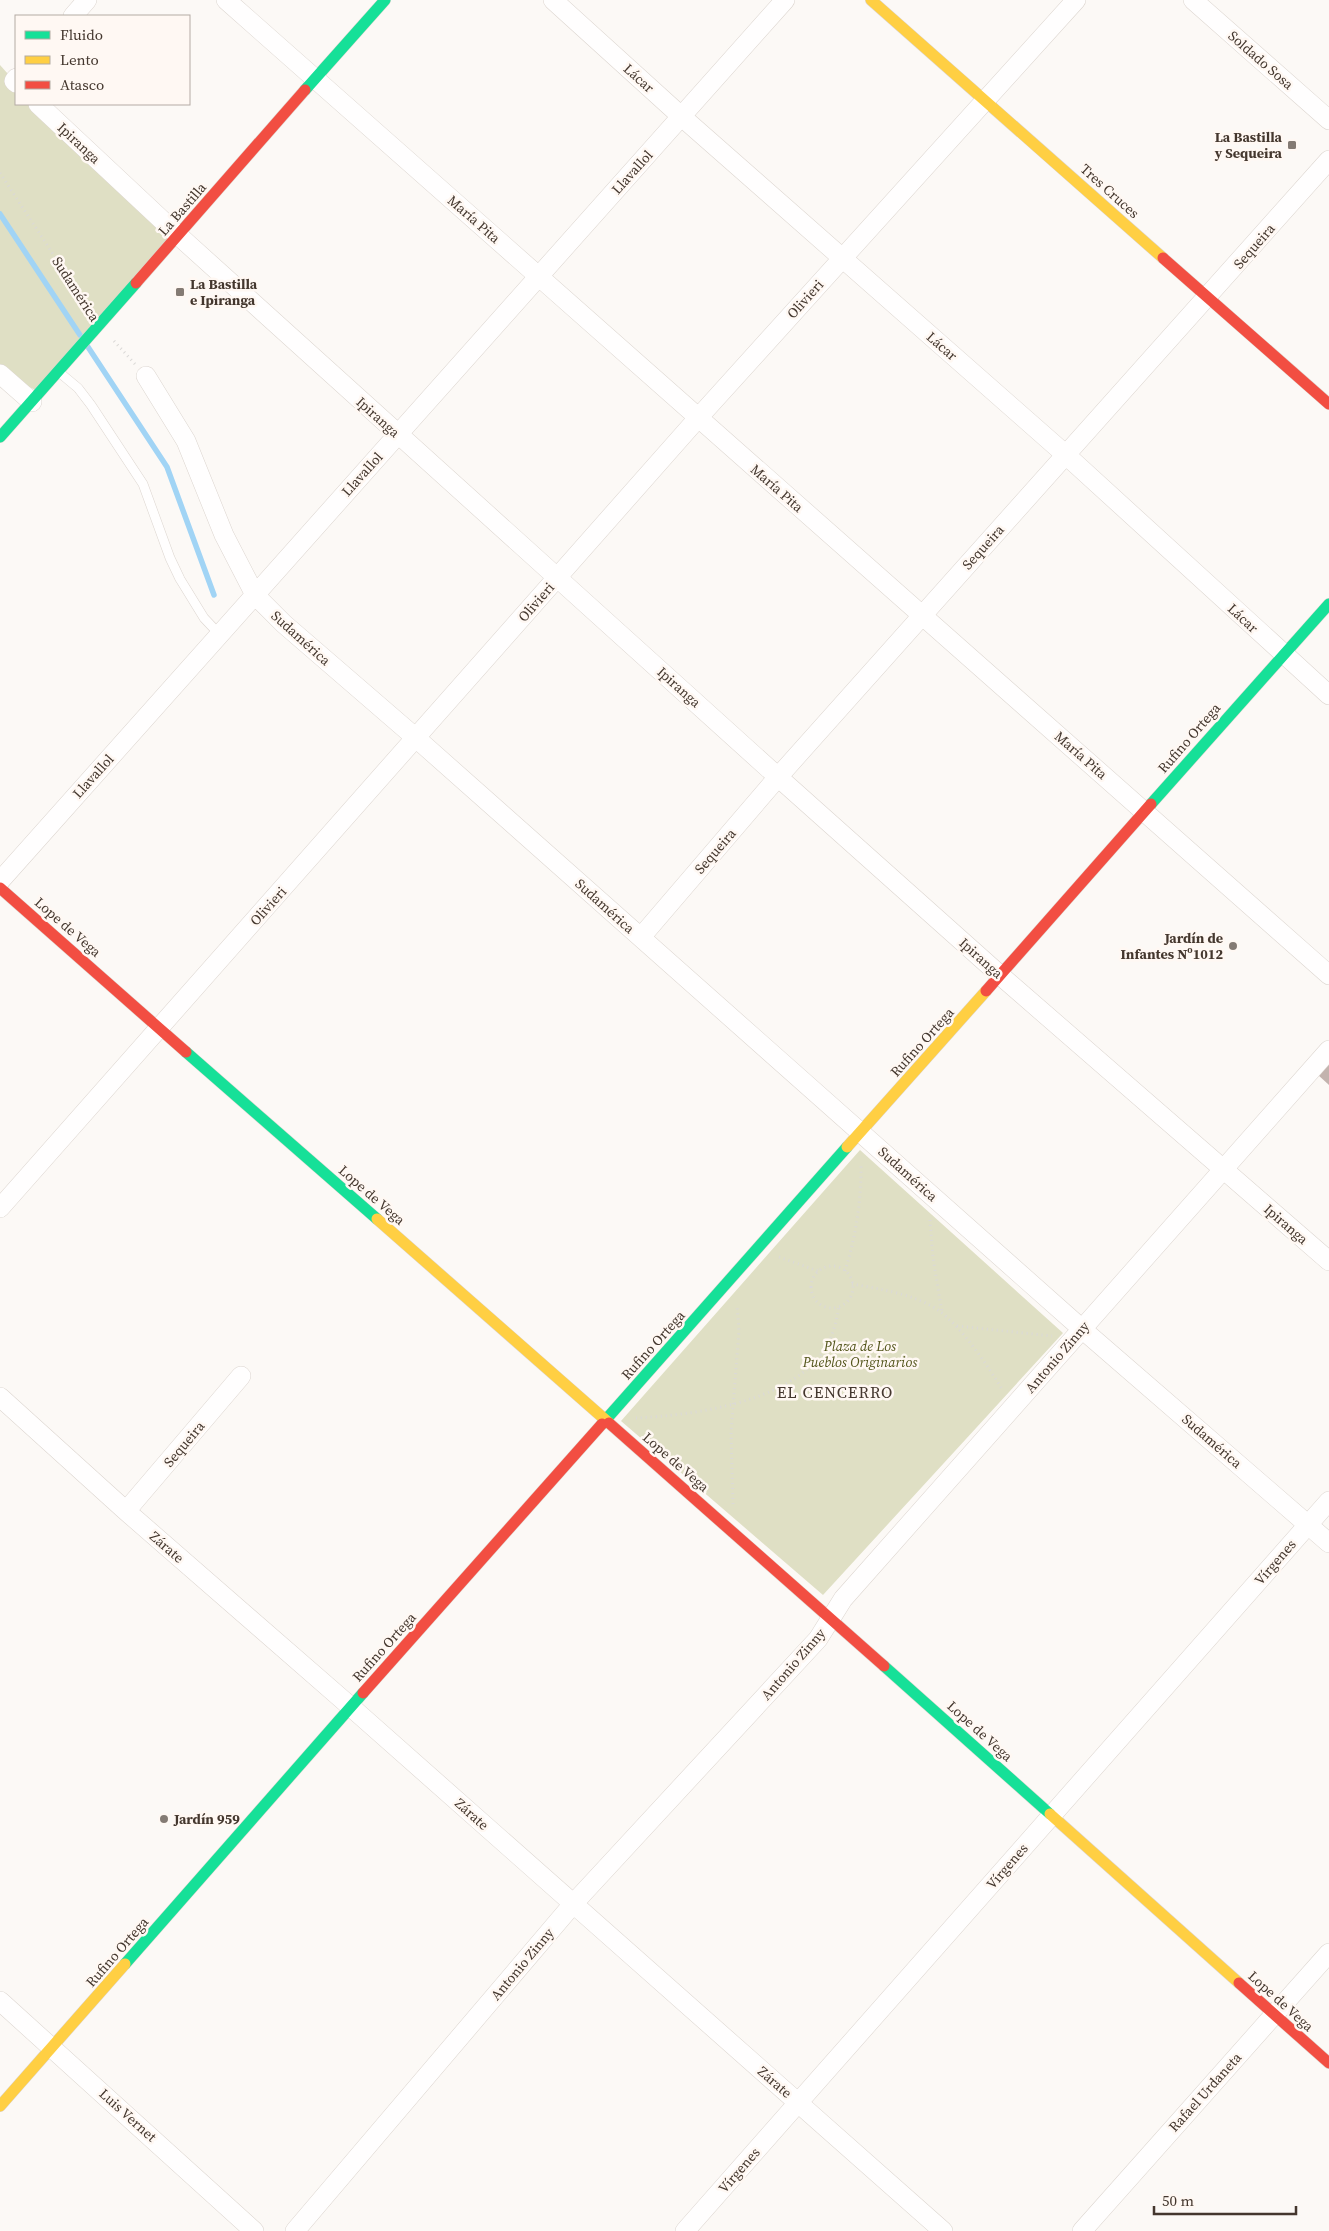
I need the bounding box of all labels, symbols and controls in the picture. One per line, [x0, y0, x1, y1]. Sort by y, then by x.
legend [15, 15, 190, 105]
text: Fluido [60, 24, 103, 45]
street label: Soldado Sosa [1224, 26, 1299, 95]
text: Lento [60, 49, 99, 70]
street label: Lácar [619, 59, 659, 97]
text: Atasco [60, 74, 104, 95]
street label: Ipiranga [53, 118, 106, 169]
place label: La Bastilla y Sequeira [1214, 127, 1283, 163]
marker: La Bastilla y Sequeira [1286, 139, 1298, 151]
street label: Llavallol [607, 146, 657, 198]
street label: Tres Cruces [1076, 159, 1144, 223]
street label: La Bastilla [153, 177, 211, 240]
street label: María Pita [443, 190, 505, 248]
street label: Sequeira [1229, 218, 1280, 273]
street label: Sudamérica [48, 253, 105, 326]
place label: La Bastilla e Ipiranga [190, 274, 258, 310]
street label: Olivieri [782, 275, 828, 323]
marker: La Bastilla e Ipiranga [174, 286, 186, 298]
street label: Lácar [922, 327, 962, 365]
street label: Ipiranga [352, 392, 405, 443]
street label: Llavallol [337, 448, 387, 500]
street label: María Pita [746, 459, 808, 517]
street label: Sequeira [957, 519, 1009, 574]
street label: Olivieri [513, 578, 559, 626]
street label: Lácar [1223, 599, 1263, 637]
street label: Sudamérica [267, 606, 336, 671]
street label: Ipiranga [653, 662, 706, 713]
street label: Rufino Ortega [1153, 698, 1226, 777]
street label: María Pita [1050, 726, 1112, 784]
street label: Llavallol [68, 750, 118, 802]
street label: Sequeira [690, 823, 741, 878]
street label: Sudamérica [571, 874, 640, 939]
street label: Olivieri [245, 882, 291, 930]
street label: Lope de Vega [30, 893, 106, 962]
place label: Jardín de Infantes Nº1012 [1120, 928, 1223, 964]
street label: Ipiranga [955, 933, 1008, 984]
marker: Jardín de Infantes Nº1012 [1227, 940, 1239, 952]
street label: Rufino Ortega [885, 1002, 959, 1081]
street label: Sudamérica [874, 1142, 943, 1207]
street label: Lope de Vega [334, 1161, 410, 1230]
street label: Ipiranga [1260, 1199, 1313, 1249]
street label: Rufino Ortega [616, 1305, 690, 1384]
street label: Antonio Zinny [1020, 1316, 1094, 1397]
park label: Plaza de Los Pueblos Originarios [802, 1336, 918, 1372]
district label: EL CENCERRO [777, 1381, 893, 1403]
street label: Sudamérica [1178, 1409, 1247, 1473]
street label: Sequeira [159, 1416, 210, 1471]
street label: Lope de Vega [638, 1428, 714, 1497]
street label: Zárate [146, 1527, 188, 1567]
street label: Vírgenes [1249, 1535, 1301, 1589]
street label: Rufino Ortega [347, 1607, 421, 1686]
street label: Antonio Zinny [756, 1623, 830, 1704]
street label: Lope de Vega [943, 1696, 1018, 1766]
street label: Zárate [451, 1793, 493, 1835]
place label: Jardín 959 [173, 1809, 240, 1829]
marker: Jardín 959 [158, 1813, 170, 1825]
street label: Vírgenes [981, 1839, 1033, 1893]
street label: Rufino Ortega [81, 1912, 154, 1991]
street label: Antonio Zinny [486, 1923, 559, 2005]
street label: Lope de Vega [1244, 1966, 1319, 2036]
street label: Rafael Urdaneta [1164, 2047, 1247, 2136]
street label: Zárate [754, 2062, 796, 2102]
street label: Luis Vernet [95, 2084, 161, 2146]
street label: Vírgenes [713, 2143, 765, 2197]
scale bar [1154, 2184, 1296, 2216]
text: 50 m [1162, 2190, 1194, 2211]

